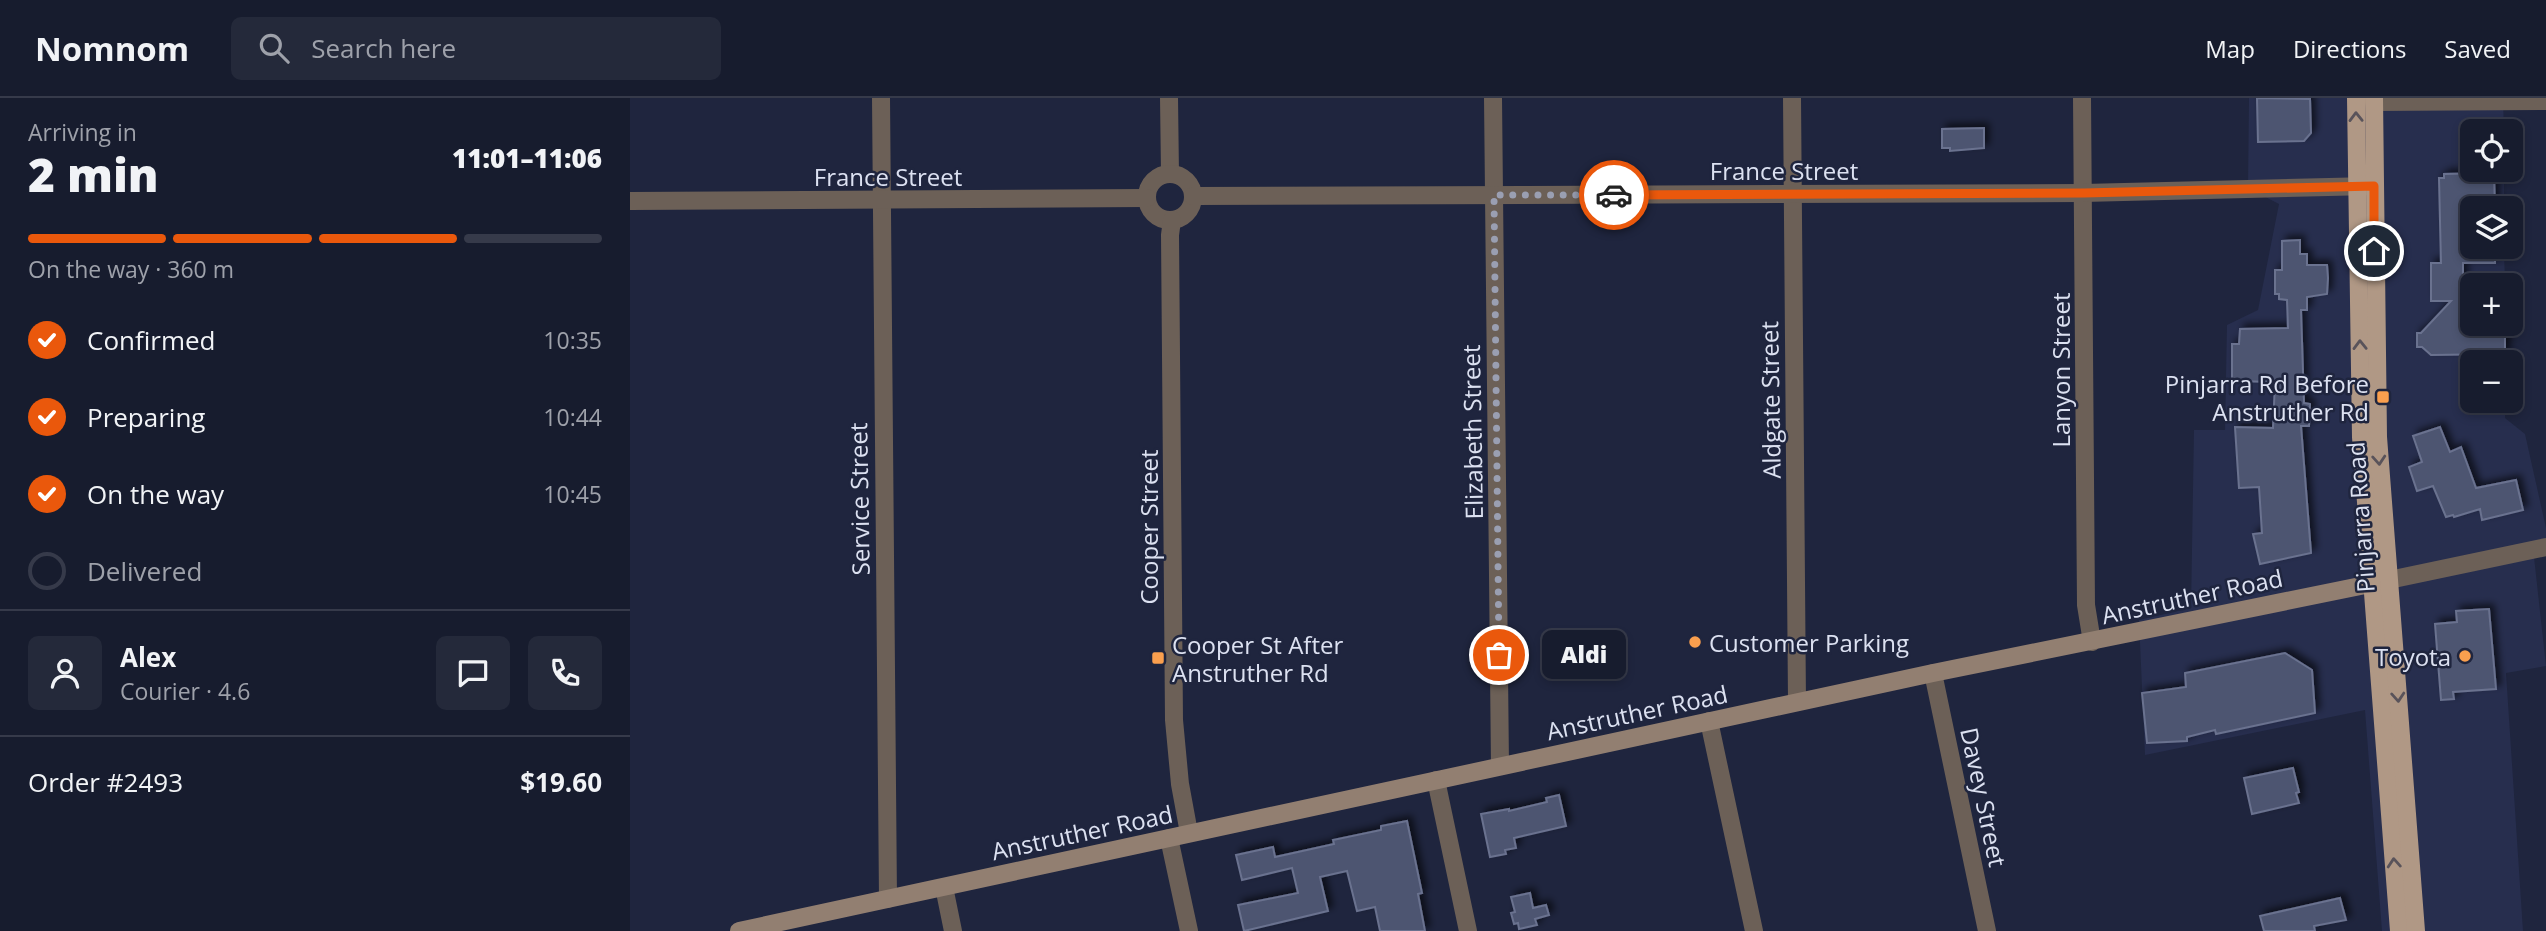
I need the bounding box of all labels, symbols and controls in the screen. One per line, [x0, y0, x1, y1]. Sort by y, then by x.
search box [231, 17, 721, 80]
text: Nomnom [35, 26, 189, 71]
icon: search [255, 29, 293, 67]
text: Search here [311, 30, 456, 66]
text: Map [2205, 32, 2255, 65]
text: Directions [2293, 32, 2406, 65]
text: Saved [2444, 32, 2511, 65]
one-way arrow [2348, 112, 2364, 122]
text: Arriving in [28, 116, 137, 148]
map controls [2460, 119, 2523, 413]
button: locate [2460, 119, 2523, 182]
text: 11:01–11:06 [452, 140, 602, 176]
text: 2 min [28, 143, 159, 205]
street label: France Street [1710, 154, 1858, 187]
street label: France Street [814, 160, 962, 193]
courier [1579, 160, 1649, 230]
icon: car [1595, 176, 1633, 214]
button: layers [2460, 196, 2523, 259]
pin [2344, 221, 2404, 281]
icon: home [2355, 232, 2393, 270]
text: On the way · 360 m [28, 253, 234, 285]
button: + [2460, 273, 2523, 336]
street label: Lanyon Street [2044, 292, 2077, 448]
icon: check [28, 321, 66, 359]
street label: Aldgate Street [1752, 321, 1788, 479]
text: Confirmed [87, 322, 215, 358]
text: 10:35 [543, 324, 602, 356]
one-way arrow [2352, 339, 2367, 350]
street label: Elizabeth Street [1454, 344, 1490, 520]
button: − [2460, 350, 2523, 413]
place label: Pinjarra Rd Before Anstruther Rd [2165, 367, 2369, 428]
marker: Pinjarra Rd Before Anstruther Rd [2375, 389, 2391, 405]
icon: check [28, 398, 66, 436]
text: Preparing [87, 399, 205, 435]
text: 10:44 [543, 401, 602, 433]
street label: Service Street [841, 422, 877, 576]
street label: Pinjarra Road [2338, 440, 2382, 594]
street label: Cooper Street [1132, 449, 1165, 605]
one-way arrow [2372, 455, 2387, 466]
icon: check [28, 475, 66, 513]
text: On the way [87, 476, 224, 512]
text: 10:45 [543, 478, 602, 510]
text: Delivered [87, 553, 202, 589]
street label: Anstruther Road [2098, 561, 2286, 631]
pin [1469, 625, 1529, 685]
place label: Customer Parking [1709, 626, 1909, 659]
place label: Cooper St After Anstruther Rd [1172, 628, 1343, 689]
callout: Aldi [1541, 630, 1625, 680]
marker: Customer Parking [1687, 634, 1703, 650]
button: person [28, 636, 102, 710]
button: chat [436, 636, 510, 710]
button: phone [528, 636, 602, 710]
icon: bag [1480, 636, 1518, 674]
text: Aldi [1561, 638, 1607, 670]
text: Alex [120, 639, 176, 675]
place label: Toyota [2375, 640, 2451, 673]
marker: Toyota [2457, 648, 2473, 664]
marker: Cooper St After Anstruther Rd [1150, 650, 1166, 666]
text: Courier · 4.6 [120, 675, 250, 707]
street label: Anstruther Road [1543, 677, 1731, 747]
one-way arrow [2391, 691, 2406, 702]
street label: Davey Street [1953, 724, 2015, 870]
text: Order #2493 [28, 764, 183, 800]
text: $19.60 [520, 764, 602, 800]
street label: Anstruther Road [988, 797, 1176, 867]
one-way arrow [2387, 857, 2402, 868]

